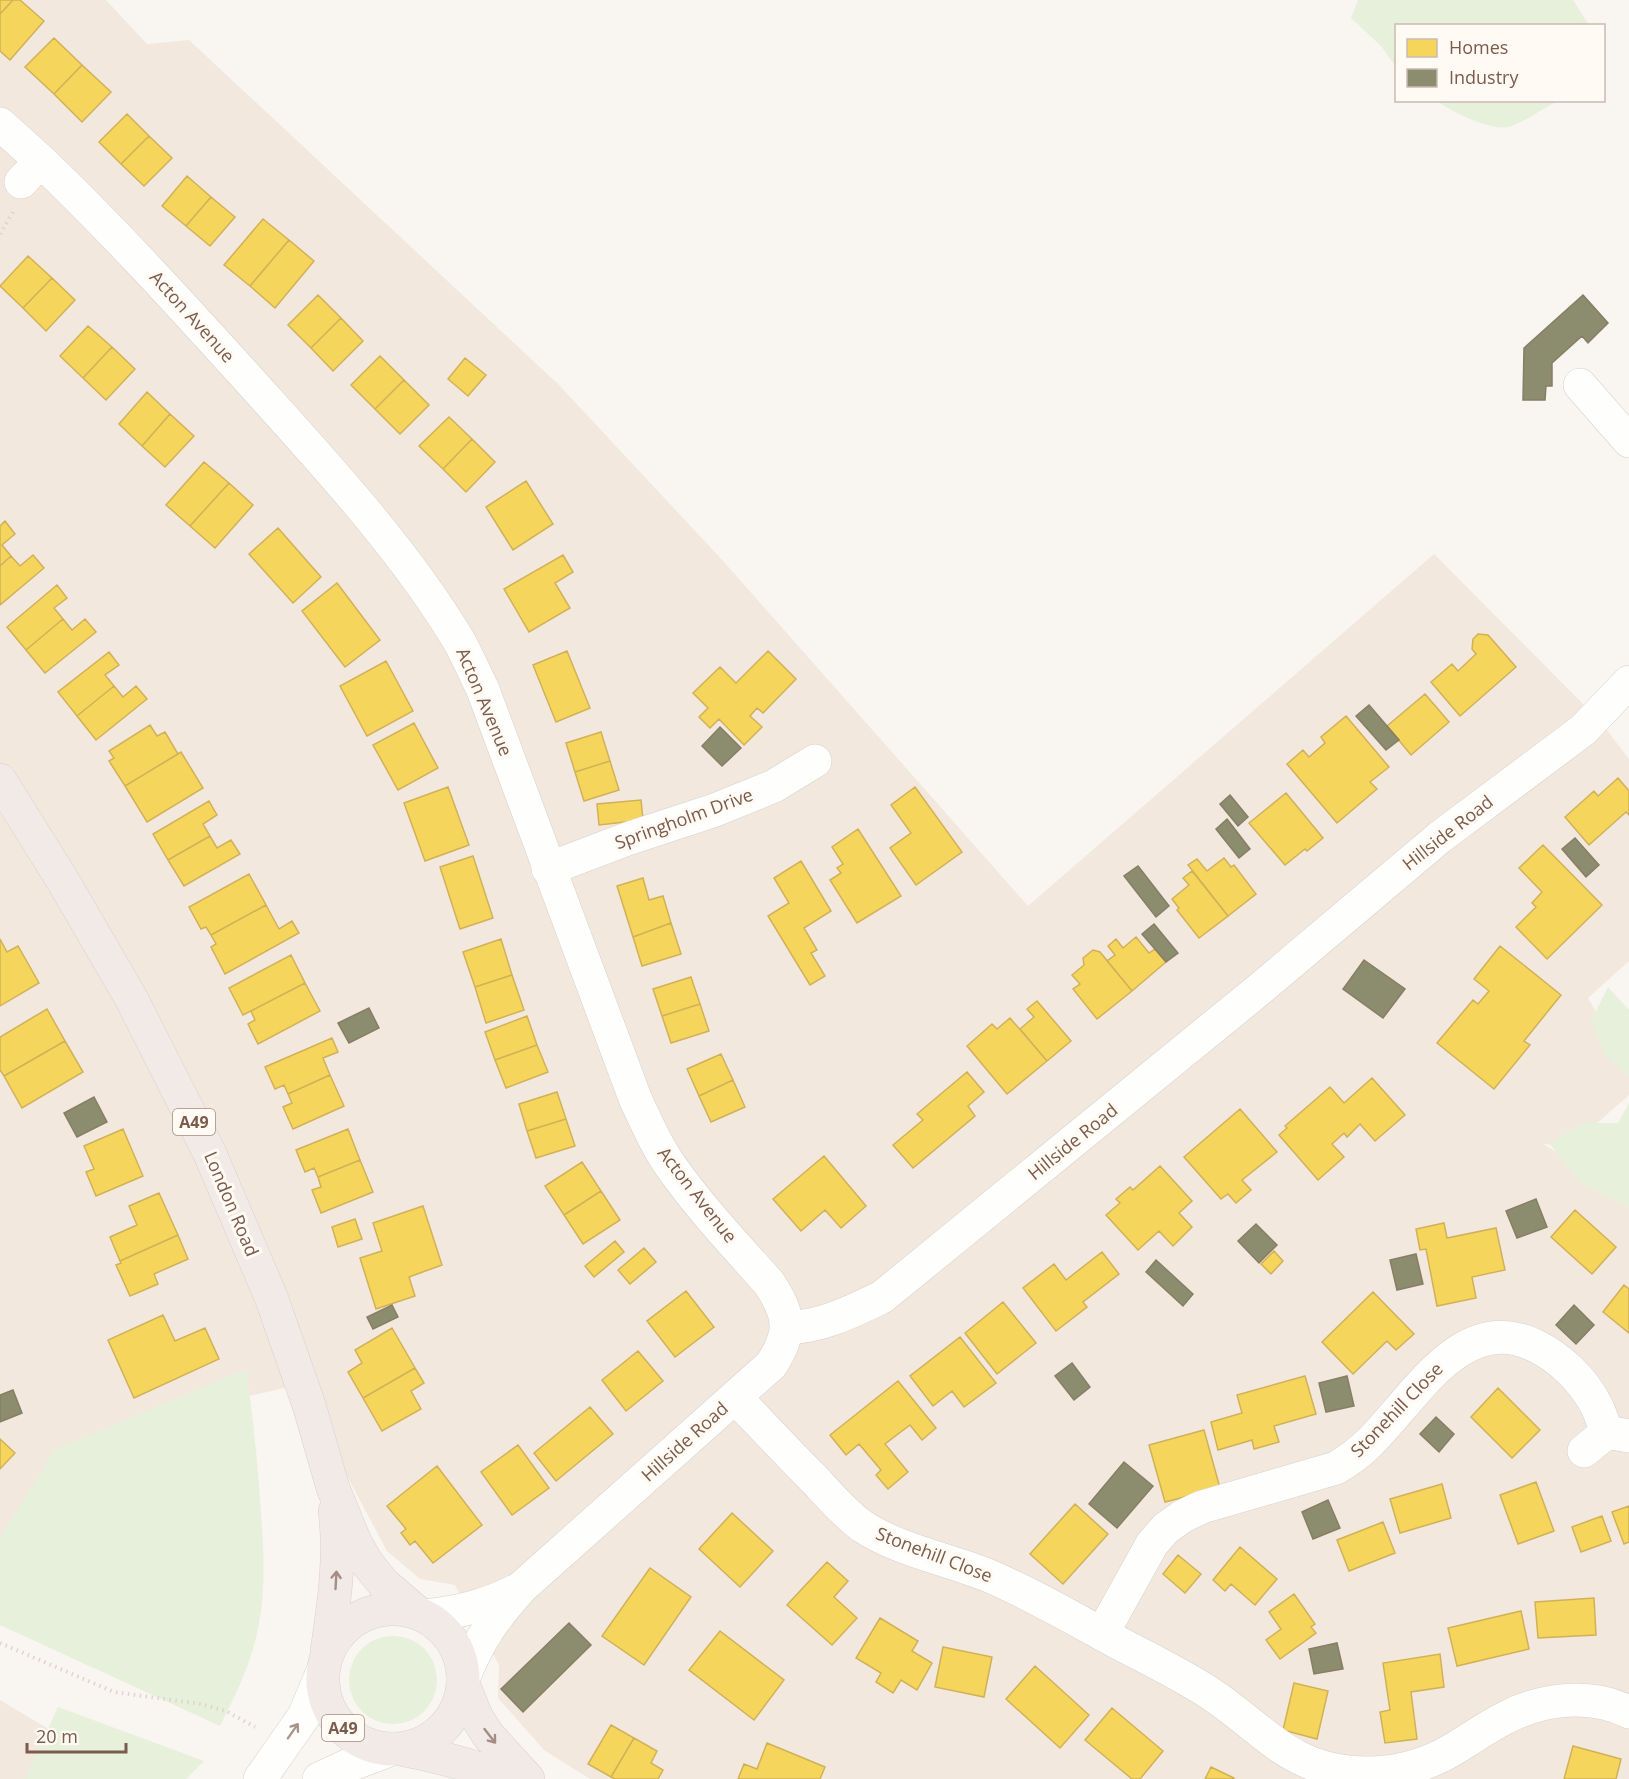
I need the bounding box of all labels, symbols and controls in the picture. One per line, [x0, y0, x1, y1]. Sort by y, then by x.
legend [1395, 24, 1605, 102]
text: Homes [1449, 35, 1508, 59]
text: Industry [1449, 65, 1519, 89]
street label: Acton Avenue [145, 265, 240, 367]
street label: Acton Avenue [451, 644, 519, 760]
street label: Springholm Drive [611, 782, 756, 854]
street label: Hillside Road [1397, 789, 1498, 875]
street label: Hillside Road [1023, 1098, 1122, 1185]
road number: A49 [173, 1109, 215, 1135]
street label: Acton Avenue [653, 1141, 743, 1247]
street label: London Road [199, 1147, 265, 1260]
street label: Stonehill Close [1345, 1357, 1448, 1462]
street label: Hillside Road [636, 1396, 733, 1487]
street label: Stonehill Close [873, 1521, 996, 1587]
one-way arrow [330, 1570, 341, 1590]
road number: A49 [322, 1715, 364, 1741]
scale bar [27, 1716, 126, 1754]
one-way arrow [287, 1723, 299, 1740]
text: 20 m [36, 1724, 78, 1748]
one-way arrow [483, 1727, 496, 1743]

